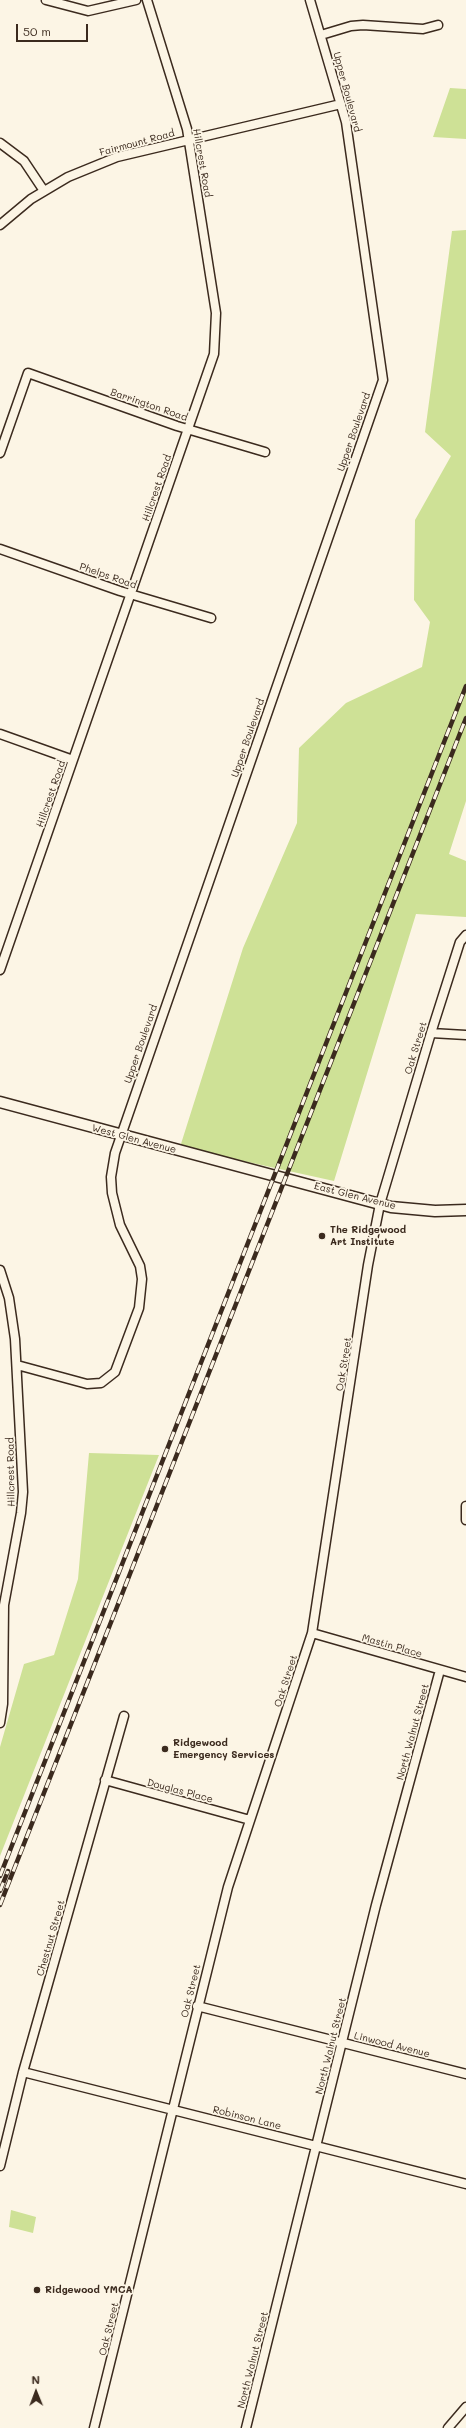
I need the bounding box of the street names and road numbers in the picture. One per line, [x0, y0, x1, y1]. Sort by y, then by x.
street label: Upper Boulevard [331, 51, 363, 133]
street label: Fairmount Road [98, 127, 176, 159]
street label: Hillcrest Road [190, 128, 214, 198]
street label: Barrington Road [109, 386, 189, 424]
street label: Upper Boulevard [335, 391, 373, 473]
street label: Hillcrest Road [140, 453, 174, 523]
street label: Phelps Road [78, 561, 138, 591]
street label: Upper Boulevard [229, 697, 267, 779]
street label: Hillcrest Road [34, 759, 68, 829]
street label: Upper Boulevard [122, 1003, 160, 1085]
street label: Oak Street [402, 1020, 430, 1076]
street label: West Glen Avenue [90, 1122, 178, 1156]
street label: East Glen Avenue [313, 1180, 397, 1212]
street label: Oak Street [334, 1336, 354, 1392]
street label: Hillcrest Road [4, 1437, 18, 1507]
street label: Mastin Place [360, 1632, 424, 1660]
street label: Oak Street [272, 1653, 300, 1709]
street label: North Walnut Street [394, 1682, 432, 1782]
street label: Douglas Place [146, 1776, 214, 1806]
street label: Chestnut Street [34, 1899, 68, 1977]
street label: Oak Street [179, 1963, 203, 2019]
street label: North Walnut Street [313, 1996, 349, 2096]
street label: Linwood Avenue [353, 2030, 431, 2060]
street label: Robinson Lane [212, 2104, 282, 2132]
street label: Oak Street [97, 2301, 121, 2357]
street label: North Walnut Street [235, 2310, 271, 2410]

